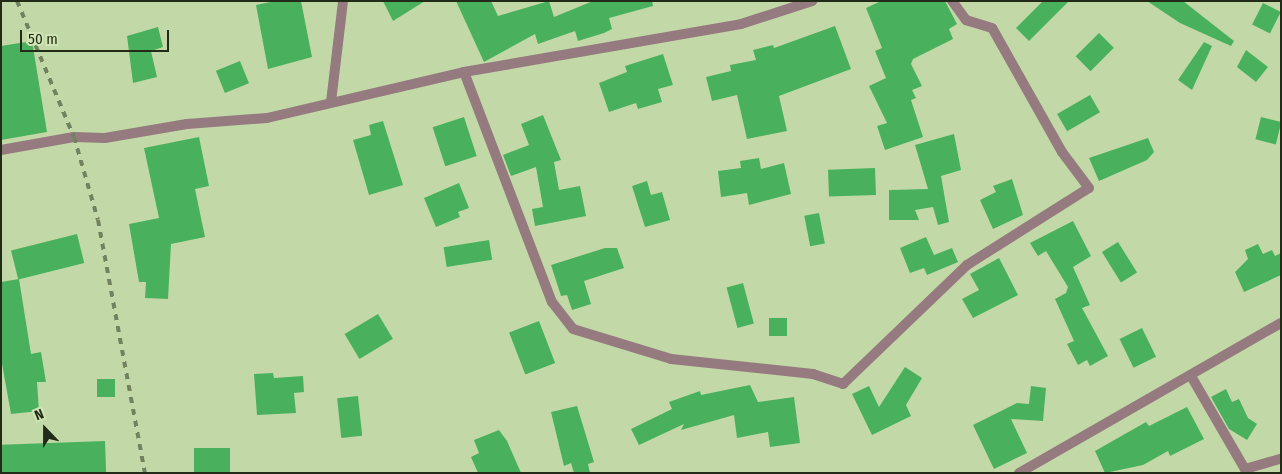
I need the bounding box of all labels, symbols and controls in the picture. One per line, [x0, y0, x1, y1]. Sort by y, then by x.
scale bar [22, 20, 171, 52]
text: 50 m [28, 30, 58, 48]
north arrow [20, 404, 70, 454]
text: N [32, 405, 46, 424]

